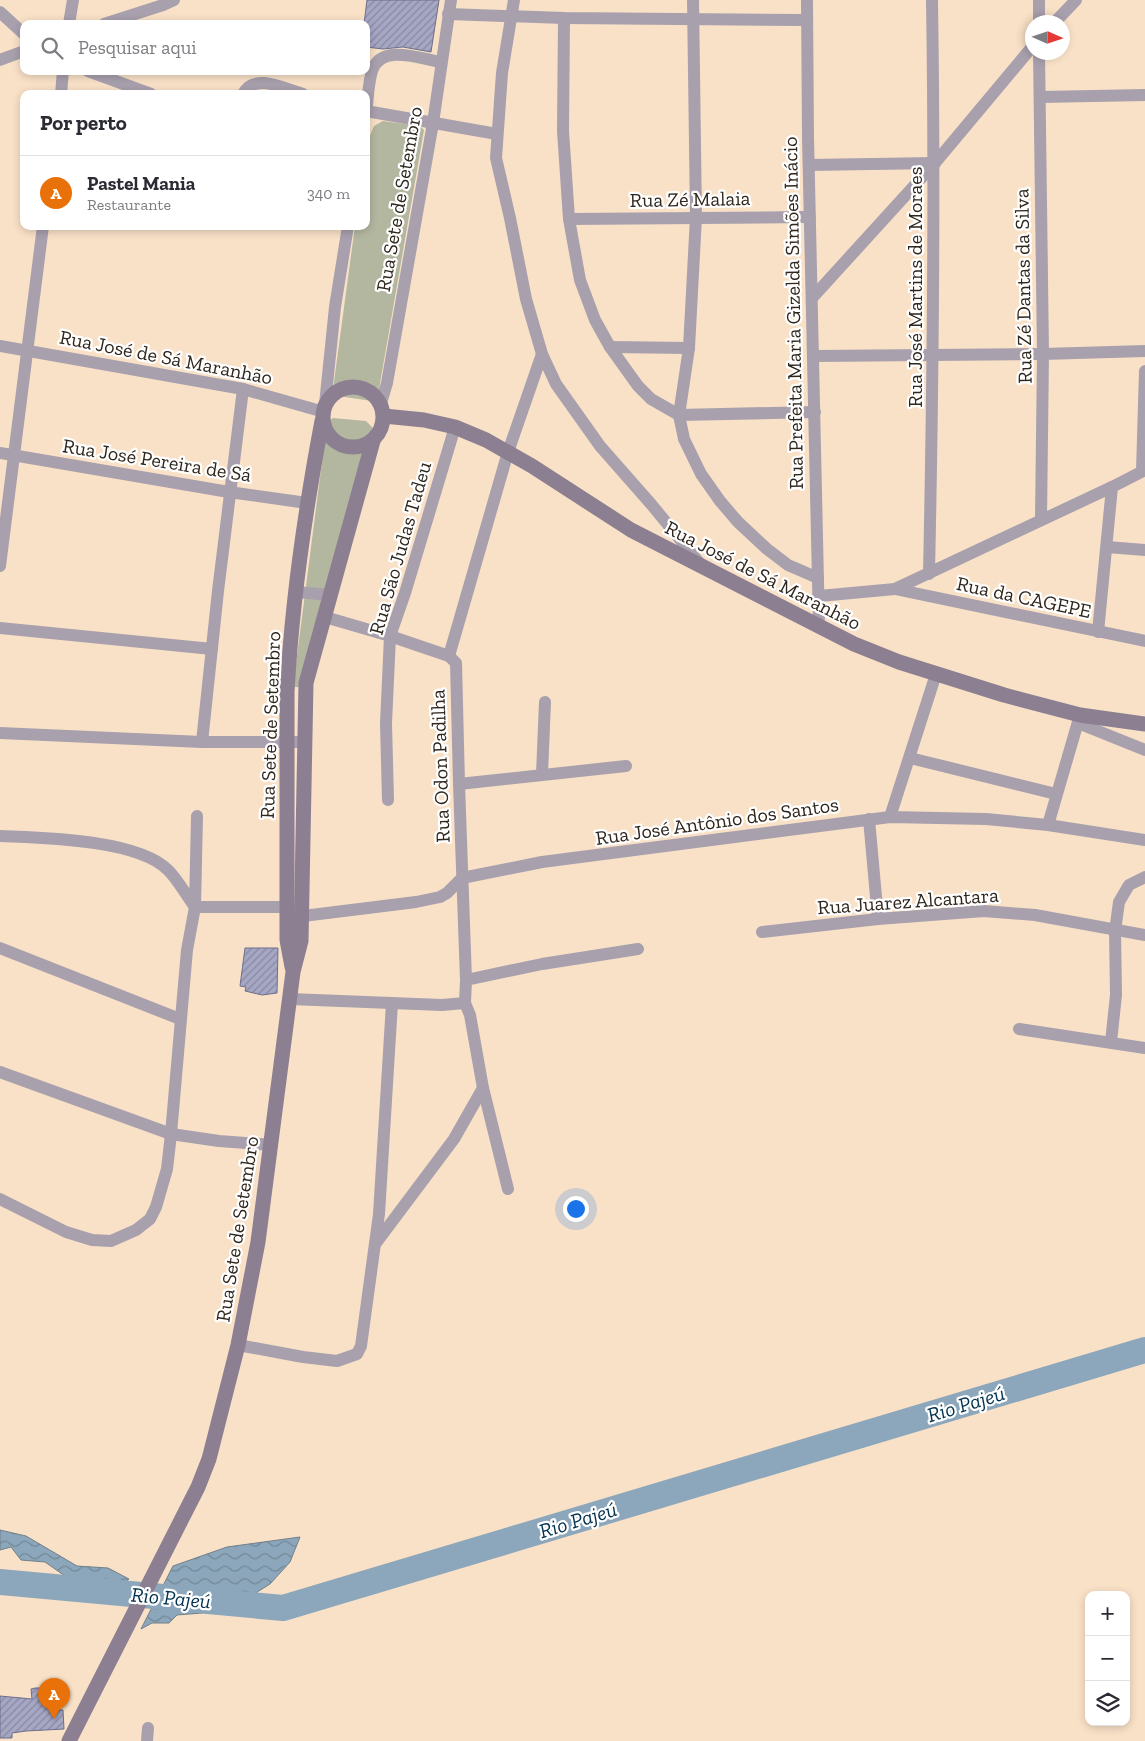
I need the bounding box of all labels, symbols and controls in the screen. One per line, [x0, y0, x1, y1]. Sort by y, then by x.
north arrow [1025, 15, 1070, 60]
search box [20, 20, 370, 75]
icon: search [38, 34, 66, 62]
text: Pesquisar aqui [78, 36, 197, 59]
street label: Rua Sete de Setembro [371, 105, 427, 293]
text: Por perto [40, 110, 127, 135]
street label: Rua Prefeita Maria Gizelda Simões Inácio [778, 136, 808, 490]
street label: Rua José Martins de Moraes [903, 167, 927, 407]
text: Pastel Mania [87, 172, 195, 195]
text: A [51, 184, 62, 203]
text: 340 m [307, 184, 350, 203]
street label: Rua Zé Malaia [630, 186, 751, 212]
street label: Rua Zé Dantas da Silva [1009, 188, 1037, 384]
text: Restaurante [87, 195, 171, 214]
street label: Rua José de Sá Maranhão [57, 325, 275, 389]
street label: Rua José Pereira de Sá [61, 433, 253, 487]
street label: Rua São Judas Tadeu [364, 459, 436, 637]
street label: Rua José de Sá Maranhão [661, 515, 865, 635]
street label: Rua da CAGEPE [955, 571, 1093, 623]
street label: Rua Sete de Setembro [255, 631, 285, 819]
street label: Rua Odon Padilha [425, 689, 455, 843]
street label: Rua José Antônio dos Santos [594, 792, 840, 850]
street label: Rua Juarez Alcantara [816, 883, 1000, 919]
street label: Rua Sete de Setembro [210, 1134, 264, 1324]
your location [563, 1196, 589, 1222]
water label: Rio Pajeú [924, 1380, 1008, 1427]
water label: Rio Pajeú [536, 1496, 620, 1543]
water label: Rio Pajeú [130, 1582, 212, 1613]
map controls [1085, 1591, 1130, 1726]
button: + [1085, 1591, 1130, 1636]
button: − [1085, 1636, 1130, 1681]
pin: A [38, 1678, 70, 1719]
button: layers [1085, 1681, 1130, 1726]

